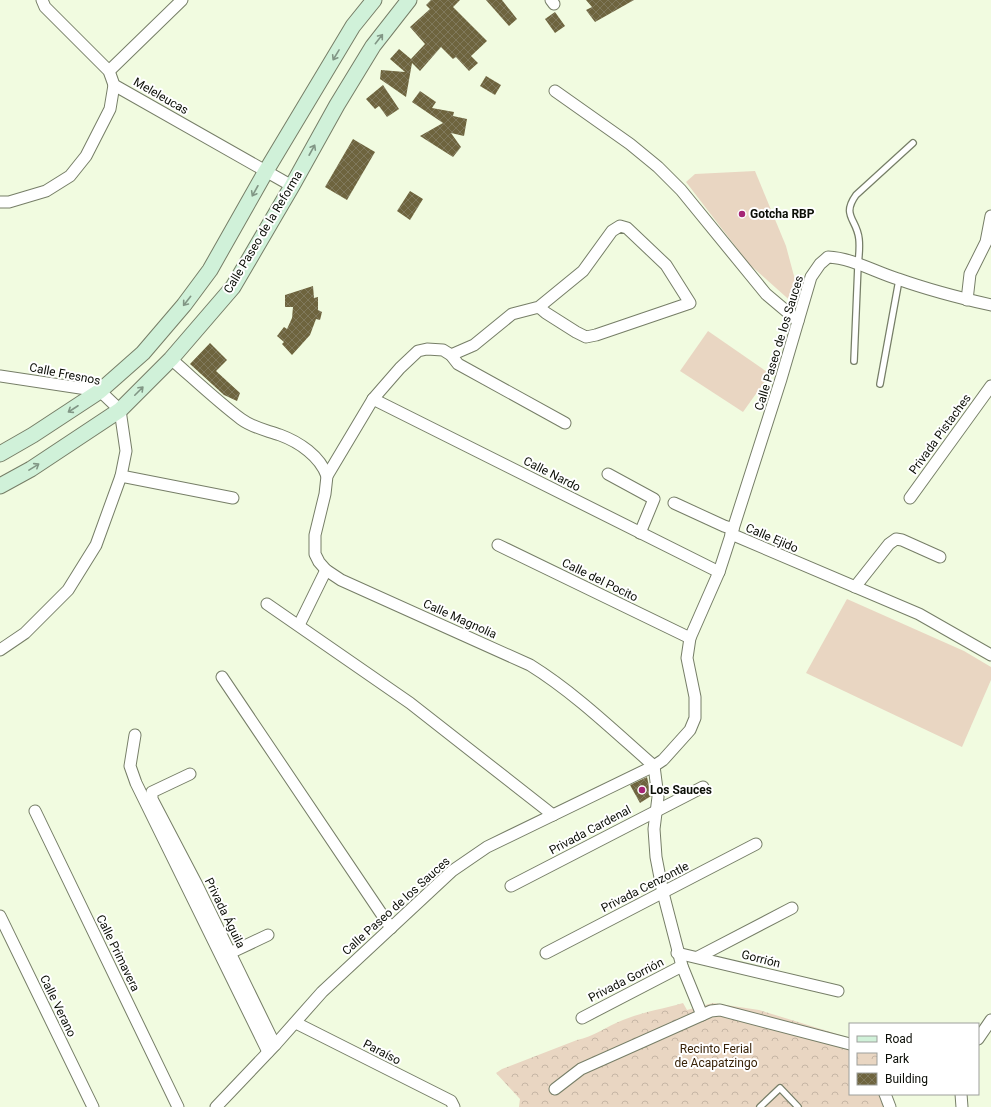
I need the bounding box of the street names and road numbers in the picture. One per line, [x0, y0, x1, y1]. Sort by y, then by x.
street label: Meleleucas [131, 75, 191, 117]
street label: Calle Paseo de la Reforma [221, 168, 305, 296]
street label: Calle Paseo de los Sauces [752, 274, 806, 412]
street label: Calle Fresnos [28, 360, 102, 388]
street label: Privada Pistaches [906, 391, 974, 477]
street label: Calle Nardo [521, 454, 583, 494]
street label: Calle Ejido [744, 521, 801, 555]
street label: Calle del Pocito [560, 556, 640, 604]
street label: Calle Magnolia [421, 597, 499, 641]
street label: Privada Cardenal [547, 803, 633, 857]
street label: Calle Paseo de los Sauces [339, 854, 453, 958]
street label: Privada Cenzontle [599, 859, 691, 915]
street label: Privada Águila [202, 875, 249, 951]
street label: Calle Primavera [93, 912, 143, 994]
street label: Gorrión [740, 947, 782, 971]
street label: Privada Gorrión [586, 955, 666, 1005]
street label: Calle Verano [37, 973, 79, 1039]
street label: Paraíso [361, 1037, 403, 1067]

